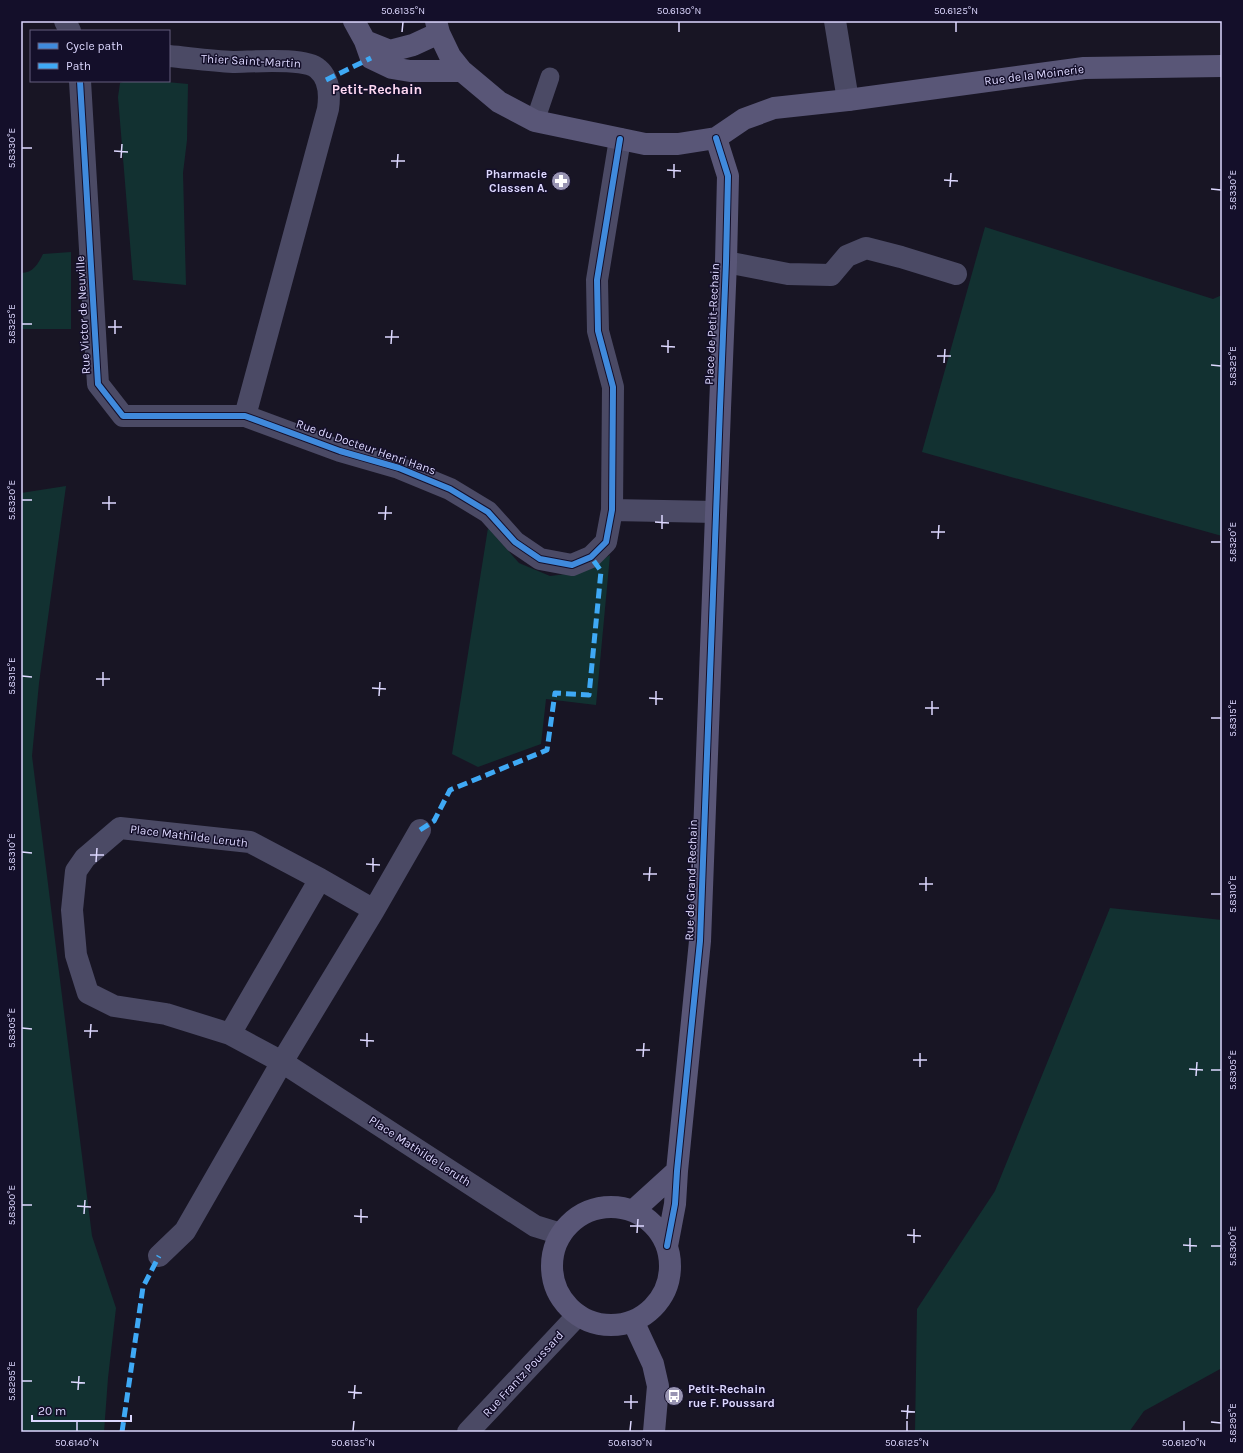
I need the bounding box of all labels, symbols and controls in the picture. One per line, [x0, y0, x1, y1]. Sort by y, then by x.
text: 50.6135°N [381, 5, 425, 17]
text: 50.6130°N [657, 5, 701, 17]
text: 50.6125°N [934, 5, 978, 17]
legend [30, 30, 170, 82]
text: Cycle path [66, 39, 123, 53]
street label: Thier Saint-Martin [201, 51, 301, 71]
text: Path [66, 59, 91, 73]
street label: Rue de la Moinerie [983, 62, 1085, 88]
district label: Petit-Rechain [332, 81, 422, 98]
text: 5.8330°E [6, 128, 18, 168]
place label: Pharmacie Classen A. [486, 167, 547, 195]
pharmacy icon: Pharmacie Classen A. [550, 170, 572, 192]
text: 5.8330°E [1227, 170, 1239, 210]
street label: Rue Victor de Neuville [73, 255, 93, 375]
street label: Place de Petit-Rechain [702, 263, 722, 385]
text: 5.8325°E [6, 304, 18, 344]
text: 5.8325°E [1227, 346, 1239, 386]
street label: Rue du Docteur Henri Hans [294, 416, 438, 478]
text: 5.8320°E [6, 480, 18, 520]
text: 5.8320°E [1227, 522, 1239, 562]
text: 5.8315°E [6, 657, 18, 695]
text: 5.8315°E [1227, 699, 1239, 737]
street label: Rue de Grand-Rechain [682, 819, 700, 941]
street label: Place Mathilde Leruth [129, 822, 249, 850]
text: 5.8310°E [6, 833, 18, 871]
text: 5.8310°E [1227, 875, 1239, 913]
text: 5.8305°E [6, 1008, 18, 1048]
text: 5.8305°E [1227, 1050, 1239, 1090]
street label: Place Mathilde Leruth [366, 1113, 474, 1189]
text: 5.8300°E [6, 1185, 18, 1225]
text: 5.8300°E [1227, 1226, 1239, 1266]
street label: Rue Frantz Poussard [480, 1328, 566, 1420]
text: 5.8295°E [6, 1361, 18, 1401]
place label: Petit-Rechain rue F. Poussard [688, 1382, 775, 1410]
bus stop icon: Petit-Rechain rue F. Poussard [663, 1385, 685, 1407]
scale bar [32, 1397, 131, 1423]
text: 5.8295°E [1227, 1403, 1239, 1443]
text: 20 m [38, 1404, 66, 1418]
text: 50.6140°N [55, 1437, 99, 1449]
text: 50.6135°N [331, 1437, 375, 1449]
text: 50.6130°N [608, 1437, 652, 1449]
text: 50.6125°N [885, 1437, 929, 1449]
text: 50.6120°N [1162, 1437, 1206, 1449]

